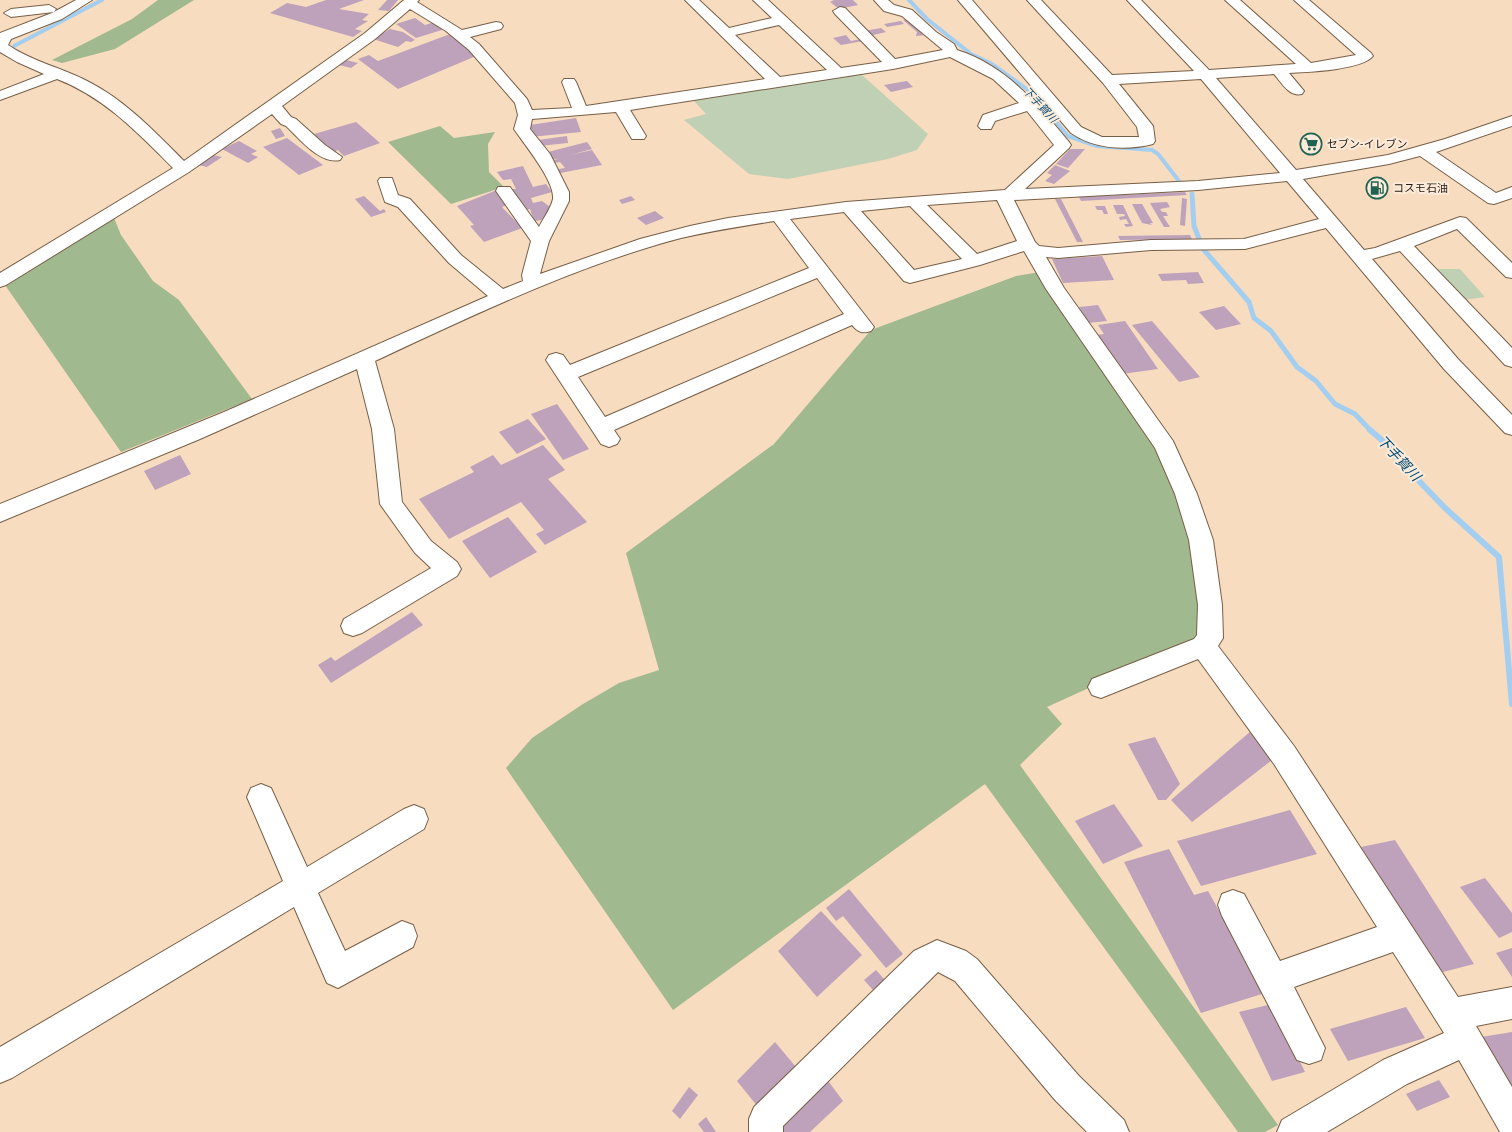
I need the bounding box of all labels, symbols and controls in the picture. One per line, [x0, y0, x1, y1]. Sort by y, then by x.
water label: 下手賀川 [1020, 84, 1061, 127]
supermarket icon: セブン-イレブン [1299, 132, 1323, 156]
place label: セブン-イレブン [1327, 137, 1407, 152]
fuel station icon: コスモ石油 [1365, 176, 1389, 200]
place label: コスモ石油 [1393, 181, 1448, 196]
water label: 下手賀川 [1373, 431, 1427, 487]

